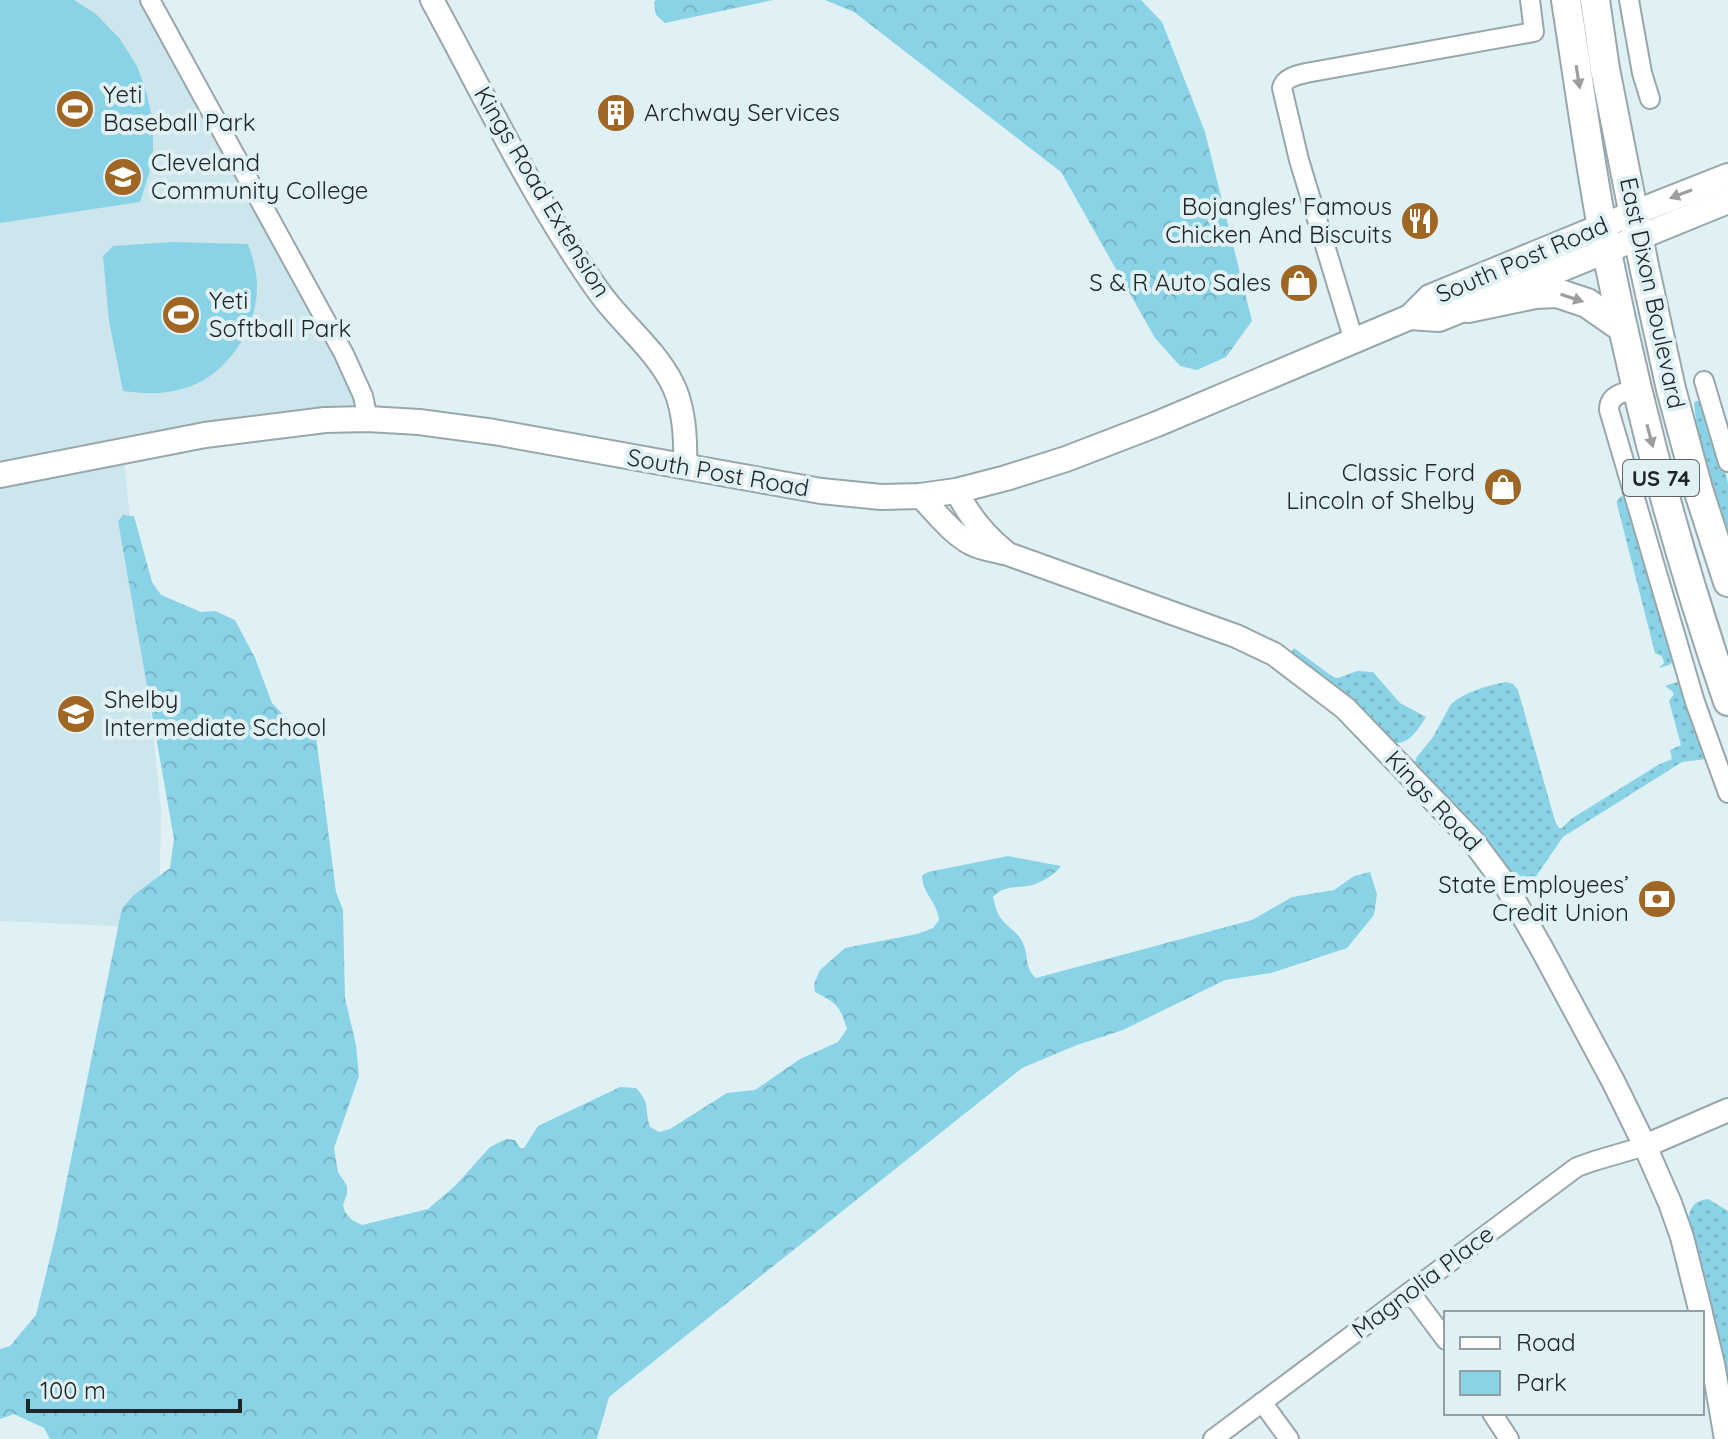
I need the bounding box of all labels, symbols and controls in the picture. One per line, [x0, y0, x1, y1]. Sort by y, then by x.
one-way arrow [1572, 65, 1585, 90]
place label: Yeti Baseball Park [103, 79, 255, 137]
street label: Kings Road Extension [468, 81, 618, 302]
sports icon: Yeti Baseball Park [54, 88, 96, 130]
building icon: Archway Services [595, 92, 637, 134]
place label: Archway Services [644, 97, 840, 127]
place label: Cleveland Community College [151, 147, 368, 205]
school or university icon: Cleveland Community College [102, 156, 144, 198]
street label: East Dixon Boulevard [1614, 174, 1692, 411]
one-way arrow [1669, 188, 1693, 201]
place label: Bojangles' Famous Chicken And Biscuits [1165, 191, 1392, 249]
restaurant icon: Bojangles' Famous Chicken And Biscuits [1399, 200, 1441, 242]
street label: South Post Road [1431, 209, 1612, 309]
shop icon: S & R Auto Sales [1278, 262, 1320, 304]
place label: S & R Auto Sales [1089, 267, 1271, 297]
place label: Yeti Softball Park [209, 285, 351, 343]
one-way arrow [1561, 292, 1585, 305]
sports icon: Yeti Softball Park [160, 294, 202, 336]
one-way arrow [1644, 424, 1656, 449]
street label: South Post Road [625, 441, 811, 503]
place label: Classic Ford Lincoln of Shelby [1286, 457, 1475, 515]
road number: US 74 [1623, 460, 1699, 496]
shop icon: Classic Ford Lincoln of Shelby [1482, 466, 1524, 508]
place label: Shelby Intermediate School [104, 684, 327, 742]
school or university icon: Shelby Intermediate School [55, 693, 97, 735]
street label: Kings Road [1379, 744, 1488, 857]
place label: State Employees’ Credit Union [1438, 869, 1629, 927]
bank icon: State Employees’ Credit Union [1636, 878, 1678, 920]
street label: Magnolia Place [1346, 1218, 1499, 1344]
legend [1444, 1311, 1704, 1415]
text: Road [1516, 1327, 1576, 1357]
scale bar [28, 1363, 240, 1413]
text: Park [1516, 1367, 1567, 1397]
text: 100 m [40, 1375, 106, 1405]

